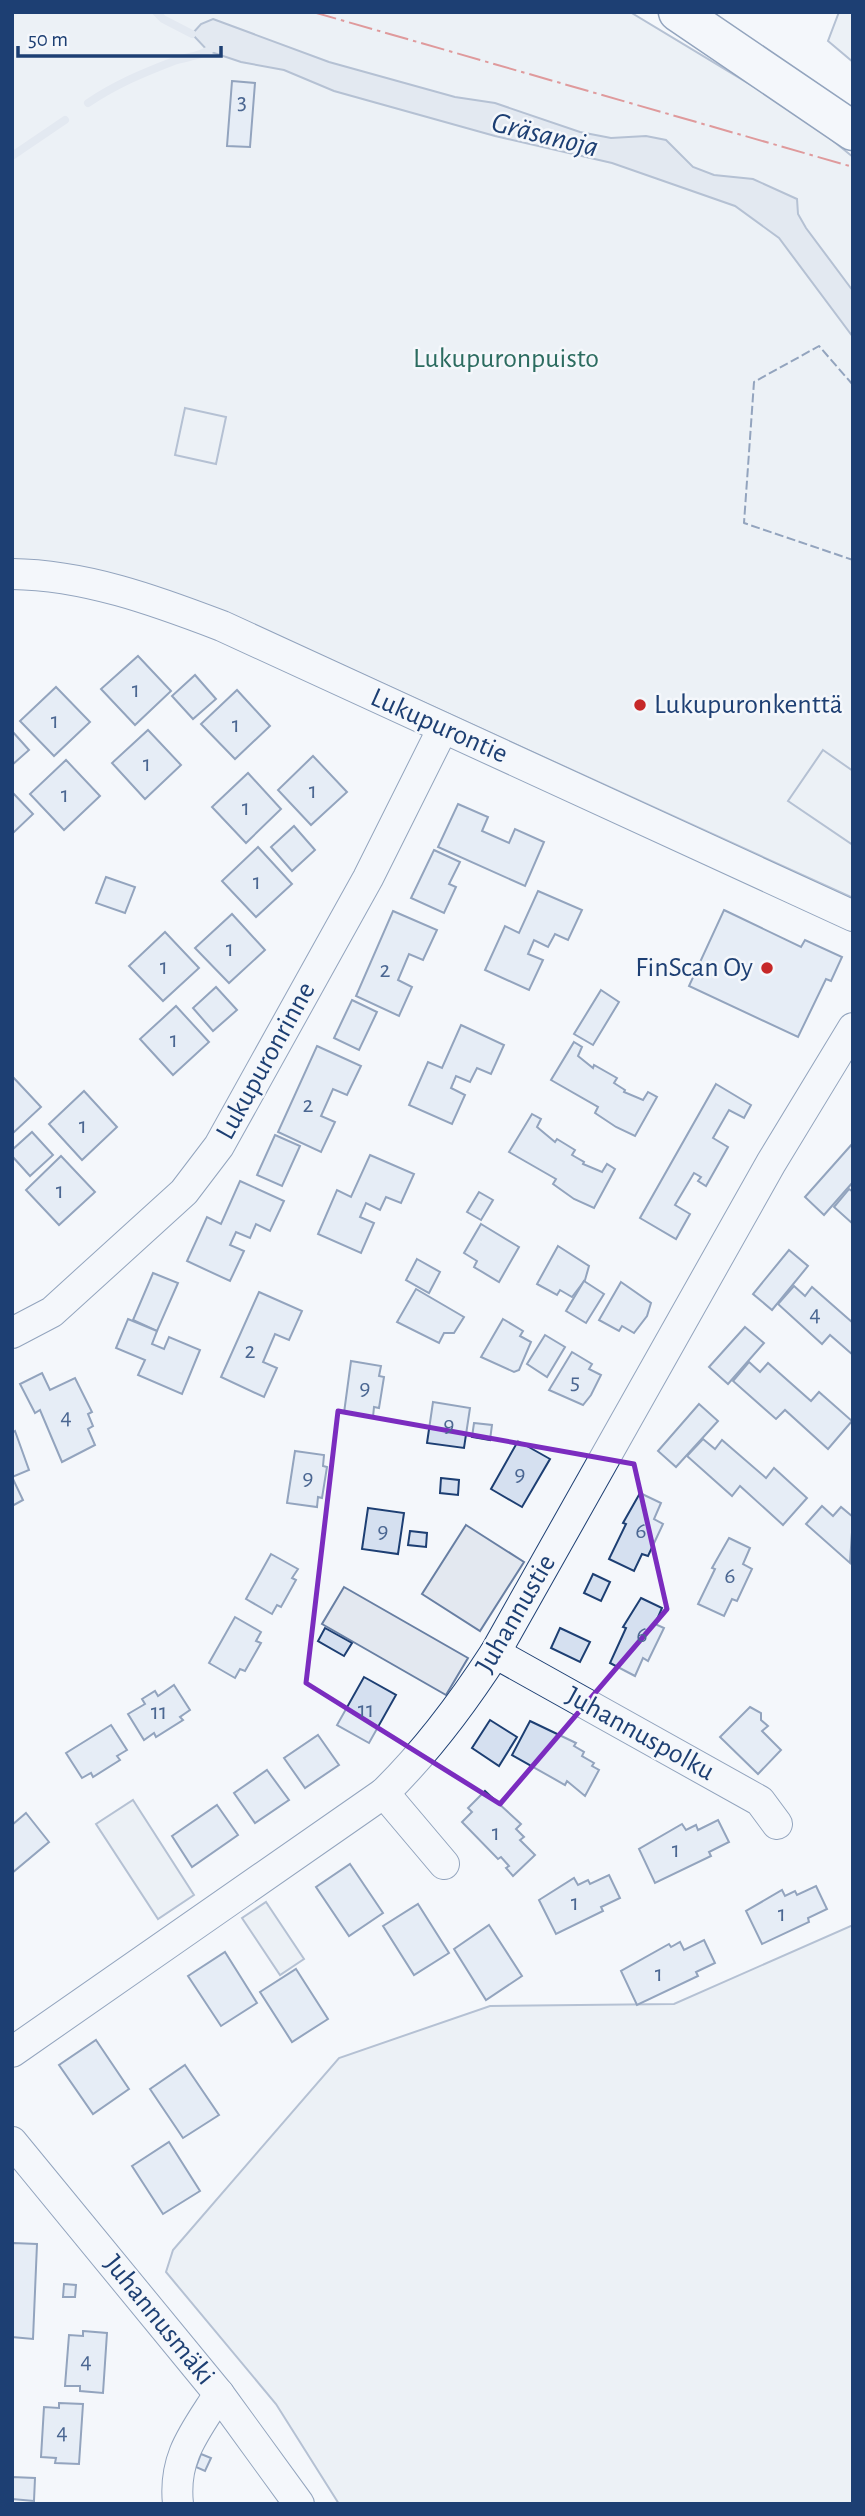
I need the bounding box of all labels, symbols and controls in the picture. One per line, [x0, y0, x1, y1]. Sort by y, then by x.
scale bar [18, 14, 220, 58]
text: 50 m [28, 29, 68, 50]
house number: 3 [237, 90, 247, 114]
water label: Gräsanoja [489, 107, 601, 163]
park label: Lukupuronpuisto [413, 345, 599, 373]
house number: 1 [132, 678, 140, 702]
street label: Lukupurontie [366, 683, 512, 769]
place label: Lukupuronkenttä [654, 691, 843, 719]
marker: Lukupuronkenttä [632, 697, 648, 713]
house number: 1 [51, 709, 59, 733]
house number: 1 [232, 713, 240, 737]
house number: 1 [143, 752, 151, 776]
house number: 1 [309, 779, 317, 803]
house number: 1 [61, 783, 69, 807]
house number: 1 [242, 796, 250, 820]
house number: 1 [253, 870, 261, 894]
house number: 1 [226, 937, 234, 961]
place label: FinScan Oy [635, 954, 753, 982]
house number: 1 [160, 955, 168, 979]
house number: 2 [380, 958, 391, 982]
marker: FinScan Oy [759, 960, 775, 976]
street label: Lukupuronrinne [211, 978, 321, 1144]
house number: 1 [170, 1028, 178, 1052]
house number: 2 [303, 1093, 314, 1117]
house number: 1 [79, 1114, 87, 1138]
house number: 1 [56, 1179, 64, 1203]
house number: 4 [809, 1302, 821, 1326]
house number: 2 [245, 1339, 256, 1363]
house number: 5 [570, 1370, 580, 1394]
house number: 9 [359, 1376, 371, 1400]
house number: 4 [60, 1405, 72, 1429]
house number: 9 [443, 1413, 455, 1437]
house number: 9 [514, 1462, 526, 1486]
house number: 9 [302, 1466, 314, 1490]
house number: 9 [377, 1519, 389, 1543]
house number: 6 [635, 1519, 647, 1543]
street label: Juhannustie [471, 1550, 561, 1678]
house number: 6 [724, 1564, 736, 1588]
house number: 6 [636, 1623, 648, 1647]
street label: Juhannuspolku [561, 1682, 719, 1786]
house number: 11 [358, 1698, 374, 1722]
house number: 11 [151, 1700, 167, 1724]
house number: 1 [492, 1821, 500, 1845]
house number: 1 [672, 1838, 680, 1862]
house number: 1 [571, 1891, 579, 1915]
house number: 1 [778, 1902, 786, 1926]
house number: 1 [655, 1962, 663, 1986]
street label: Juhannusmäki [98, 2250, 220, 2390]
house number: 4 [80, 2349, 92, 2373]
house number: 4 [56, 2420, 68, 2444]

